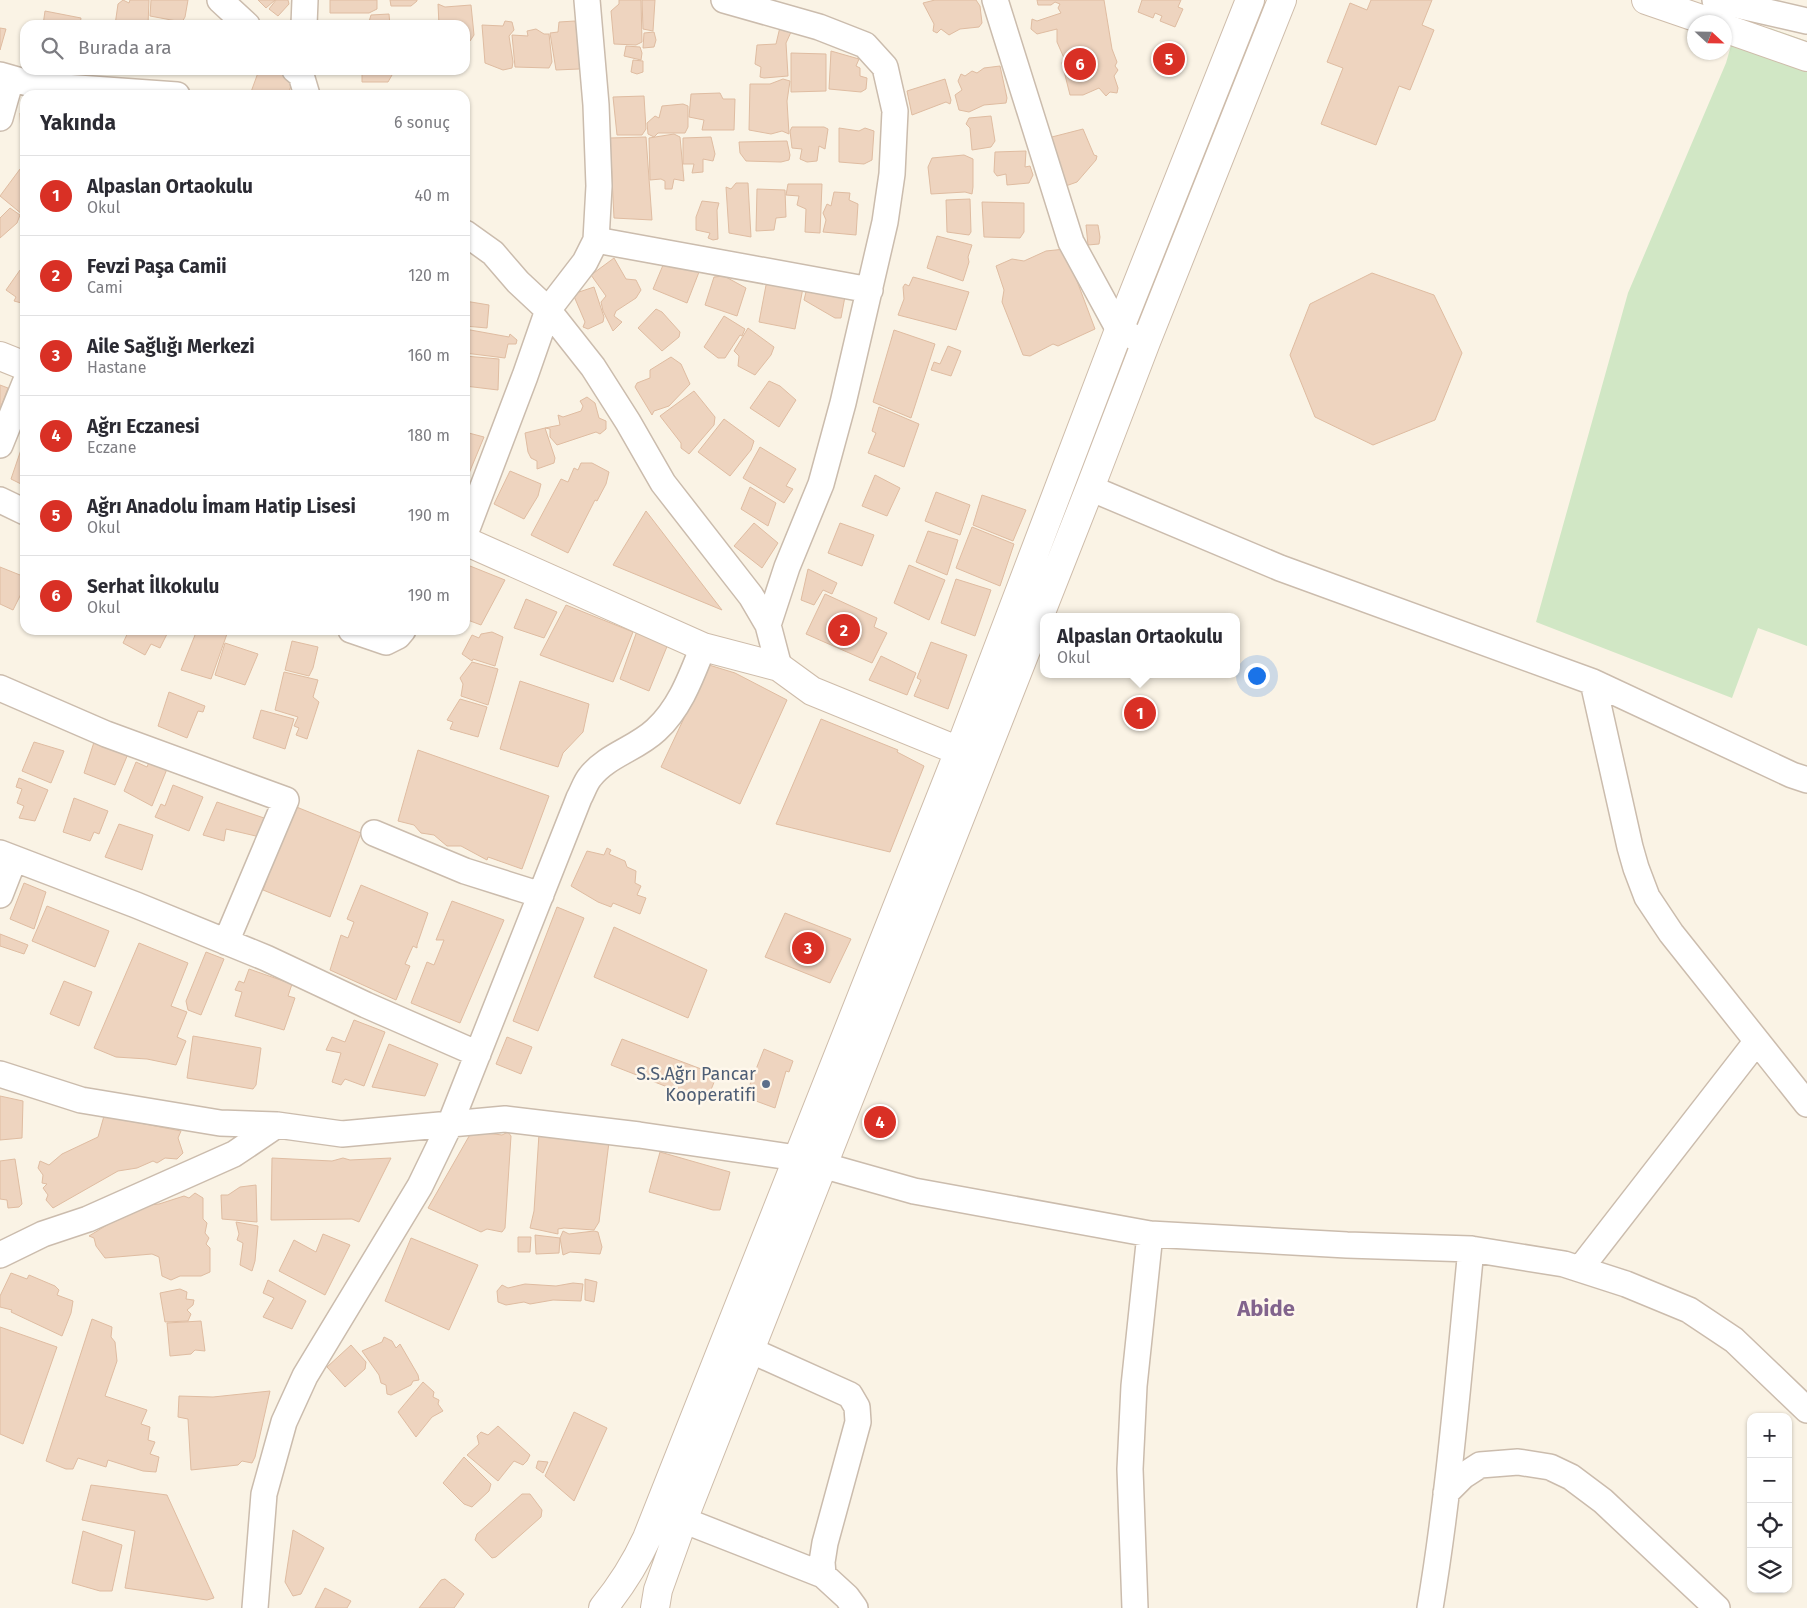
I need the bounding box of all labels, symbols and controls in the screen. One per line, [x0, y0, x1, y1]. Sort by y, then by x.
north arrow [1687, 15, 1732, 60]
search box [20, 20, 470, 75]
icon: search [38, 34, 66, 62]
text: Burada ara [78, 36, 172, 59]
pin: 5 [1153, 40, 1185, 78]
pin: 6 [1064, 45, 1096, 83]
text: Yakında [40, 110, 116, 136]
text: 6 sonuç [394, 113, 450, 132]
text: Alpaslan Ortaokulu [87, 175, 253, 198]
text: 1 [52, 186, 60, 205]
text: 40 m [415, 186, 450, 205]
text: Okul [87, 198, 120, 217]
text: Fevzi Paşa Camii [87, 255, 227, 278]
text: 2 [52, 266, 60, 285]
text: 120 m [408, 266, 450, 285]
text: Cami [87, 278, 123, 297]
text: Aile Sağlığı Merkezi [87, 335, 255, 358]
text: 3 [52, 346, 60, 365]
text: 160 m [408, 346, 450, 365]
text: Hastane [87, 358, 146, 377]
text: Ağrı Eczanesi [87, 415, 200, 438]
text: 4 [51, 426, 61, 445]
text: 180 m [407, 426, 450, 445]
text: Eczane [87, 438, 136, 457]
text: Ağrı Anadolu İmam Hatip Lisesi [87, 495, 356, 518]
text: 5 [52, 506, 60, 525]
text: 190 m [408, 506, 450, 525]
text: Okul [87, 518, 120, 537]
text: Serhat İlkokulu [87, 575, 219, 598]
text: 6 [51, 586, 61, 605]
text: 190 m [408, 586, 450, 605]
text: Okul [87, 598, 120, 617]
pin: 2 [828, 611, 860, 649]
popup [1040, 613, 1240, 678]
text: Alpaslan Ortaokulu [1057, 625, 1223, 648]
text: Okul [1057, 648, 1090, 667]
your location [1244, 663, 1270, 689]
pin: 1 [1124, 694, 1156, 732]
pin: 3 [792, 929, 824, 967]
place label: S.S.Ağrı Pancar Kooperatifi [636, 1063, 756, 1106]
marker: S.S.Ağrı Pancar Kooperatifi [760, 1078, 772, 1090]
pin: 4 [864, 1103, 896, 1141]
district label: Abide [1236, 1295, 1295, 1322]
map controls [1747, 1413, 1792, 1593]
button: + [1747, 1413, 1792, 1458]
button: − [1747, 1458, 1792, 1503]
button: locate [1747, 1503, 1792, 1548]
button: layers [1747, 1548, 1792, 1593]

